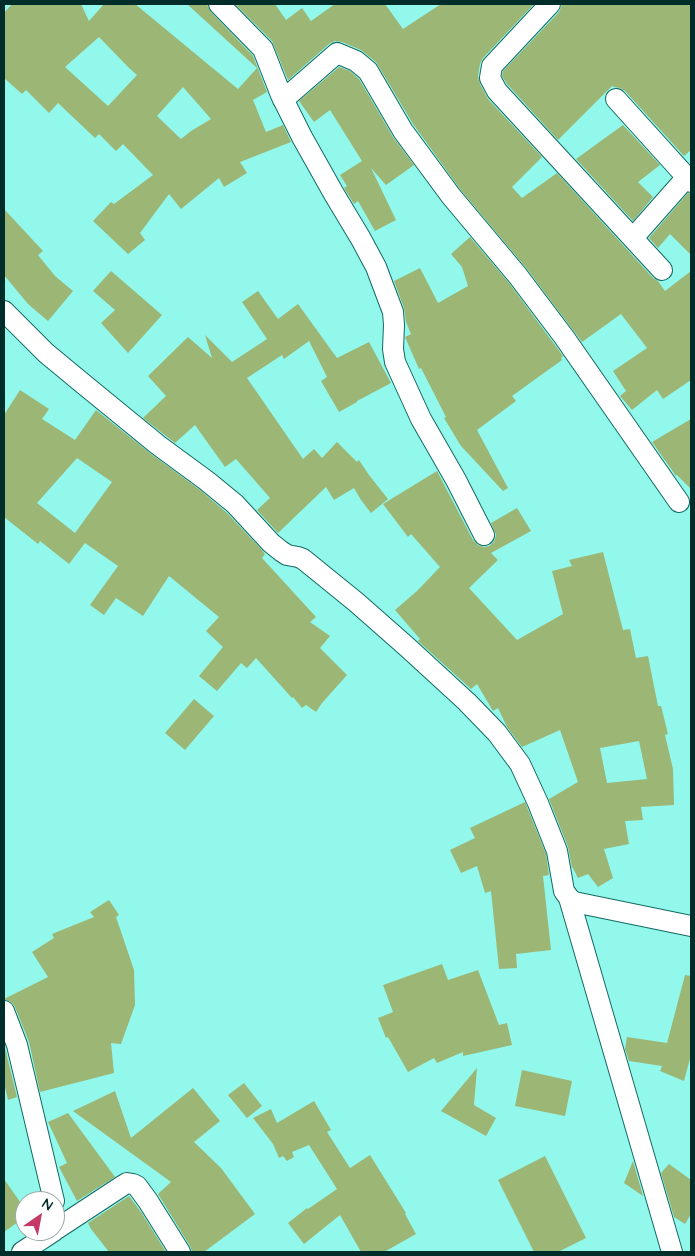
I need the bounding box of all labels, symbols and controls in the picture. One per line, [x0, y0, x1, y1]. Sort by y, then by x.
north arrow [15, 1191, 65, 1241]
text: N [38, 1194, 57, 1215]

